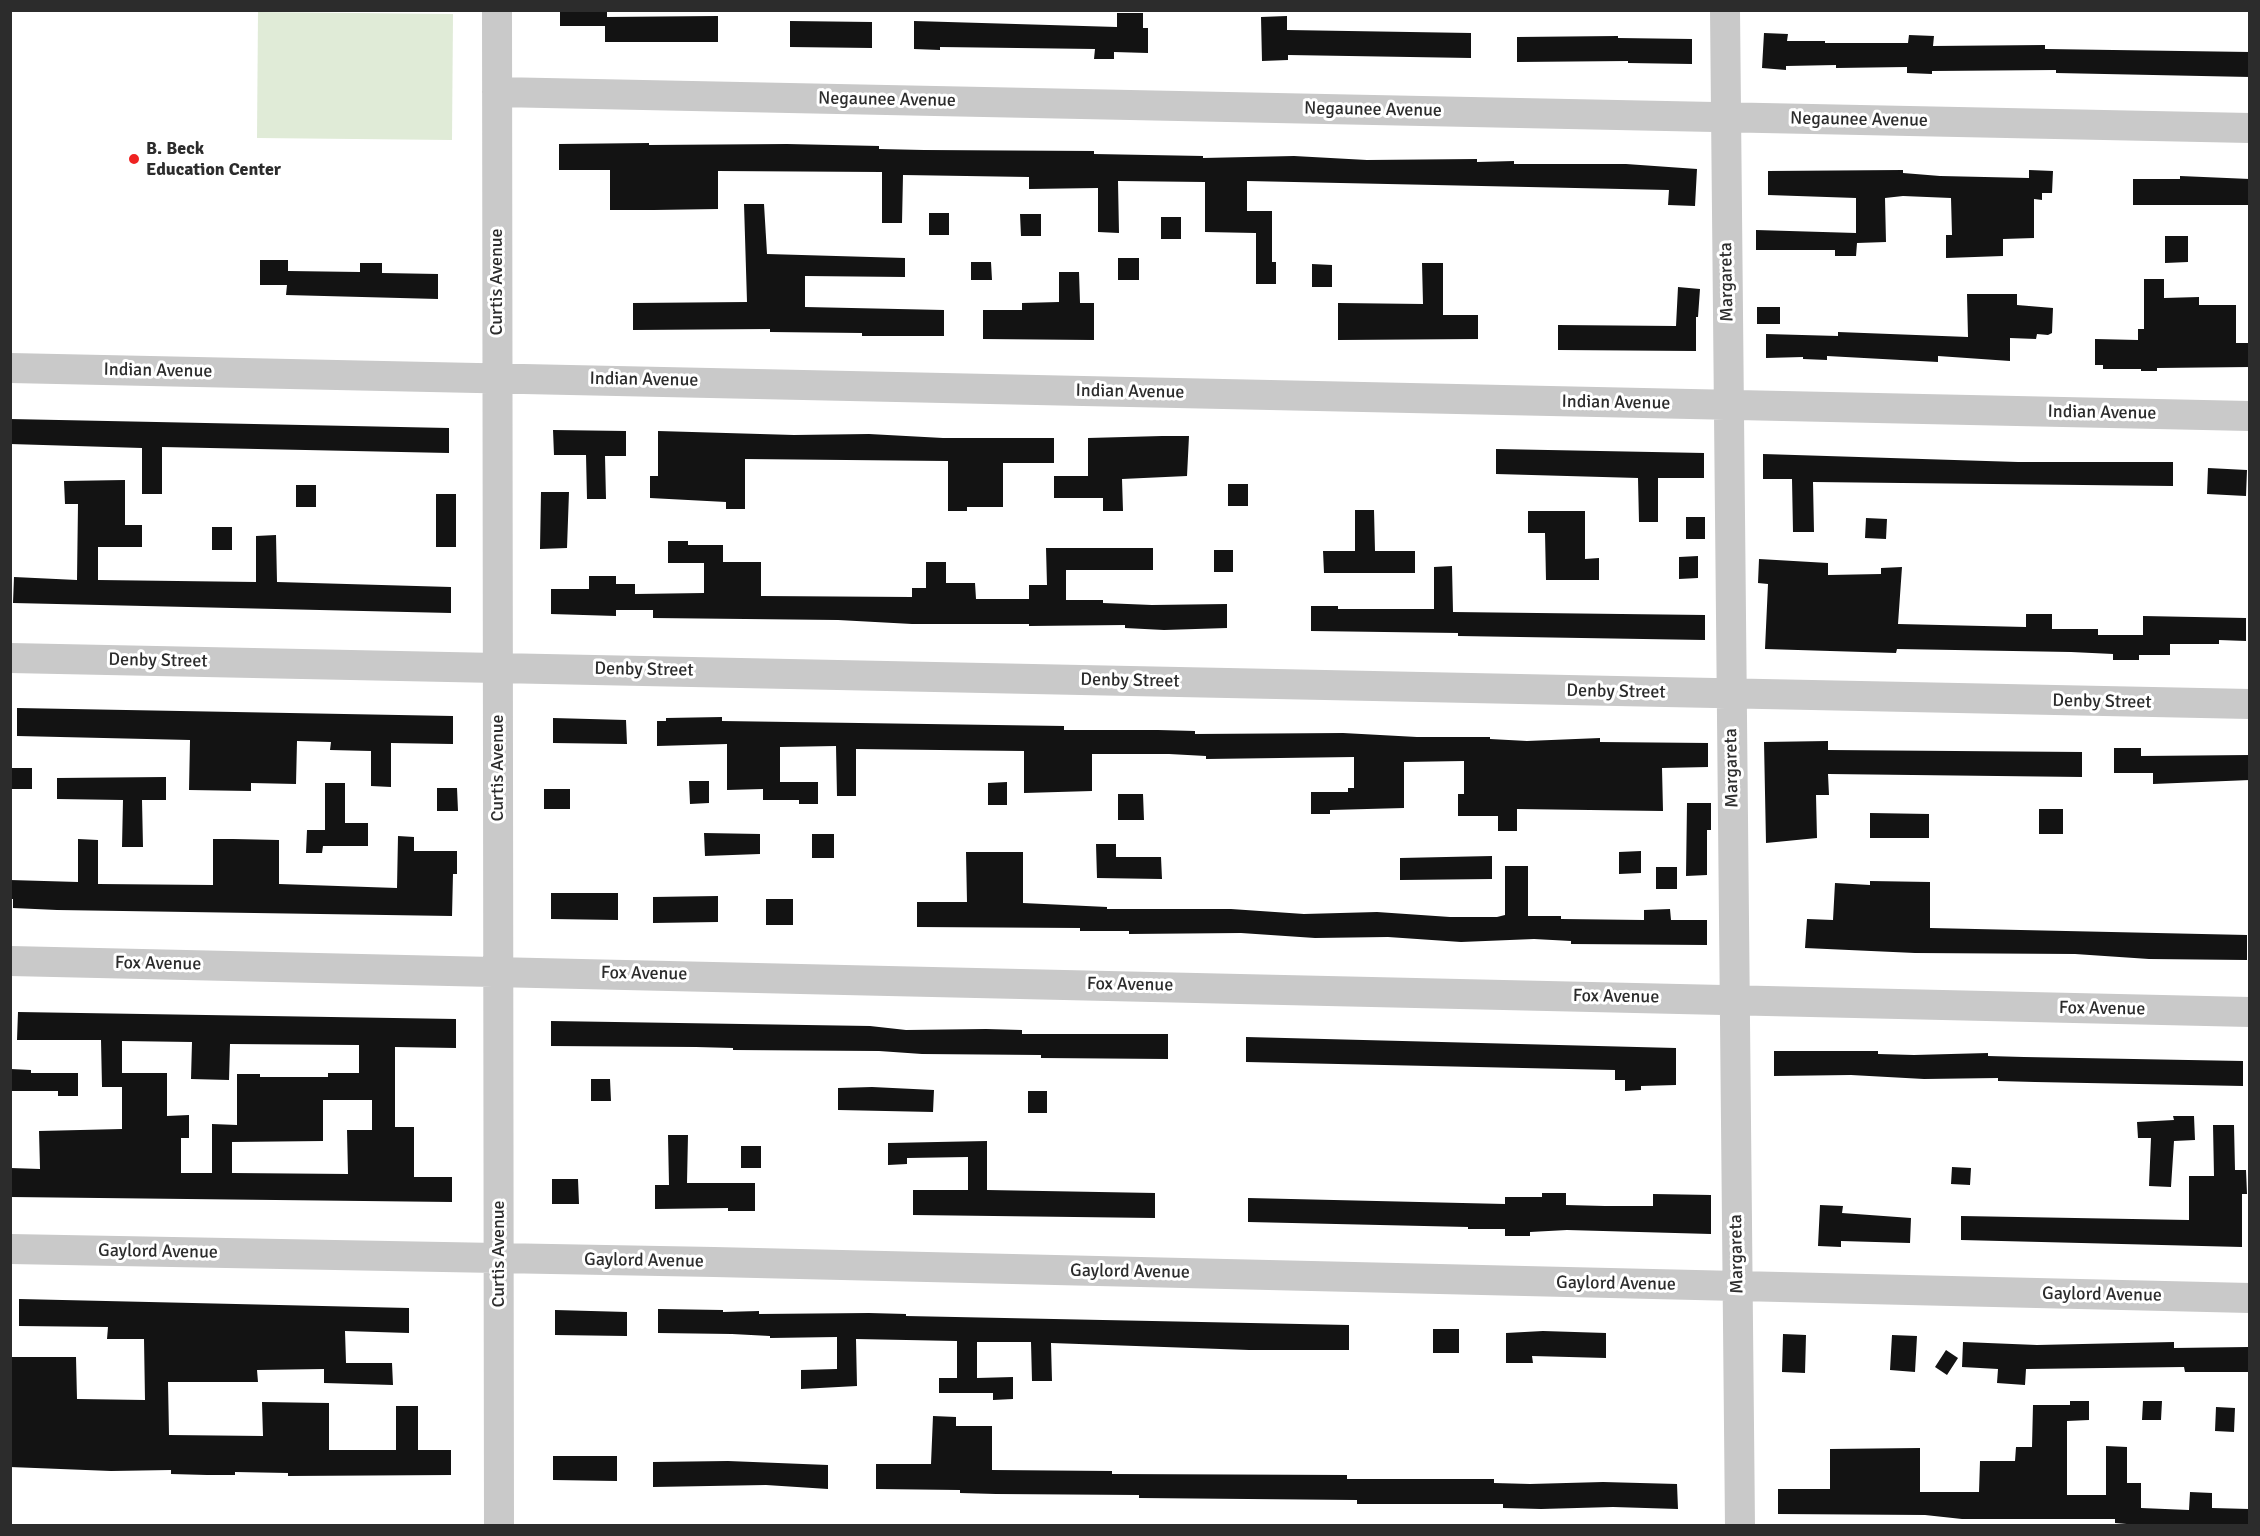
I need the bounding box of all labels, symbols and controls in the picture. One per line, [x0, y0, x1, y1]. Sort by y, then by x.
street label: Negaunee Avenue [818, 88, 956, 112]
street label: Negaunee Avenue [1304, 98, 1442, 122]
street label: Negaunee Avenue [1790, 108, 1928, 132]
place label: B. Beck Education Center [146, 138, 281, 180]
marker: B. Beck Education Center [127, 152, 141, 166]
street label: Curtis Avenue [486, 228, 508, 336]
street label: Margareta [1716, 242, 1738, 322]
street label: Indian Avenue [103, 359, 213, 383]
street label: Indian Avenue [589, 368, 699, 392]
street label: Indian Avenue [1075, 380, 1185, 404]
street label: Indian Avenue [1561, 391, 1671, 415]
street label: Indian Avenue [2047, 401, 2157, 425]
street label: Denby Street [108, 649, 208, 673]
street label: Denby Street [594, 658, 694, 682]
street label: Denby Street [1080, 669, 1180, 693]
street label: Denby Street [1566, 680, 1666, 704]
street label: Denby Street [2052, 690, 2152, 714]
street label: Curtis Avenue [487, 714, 509, 822]
street label: Margareta [1721, 728, 1743, 808]
street label: Fox Avenue [115, 952, 201, 976]
street label: Fox Avenue [601, 962, 687, 986]
street label: Fox Avenue [1087, 973, 1173, 997]
street label: Fox Avenue [1573, 985, 1659, 1009]
street label: Fox Avenue [2059, 997, 2145, 1021]
street label: Curtis Avenue [488, 1200, 510, 1308]
street label: Margareta [1726, 1214, 1748, 1294]
street label: Gaylord Avenue [98, 1240, 218, 1264]
street label: Gaylord Avenue [584, 1249, 704, 1273]
street label: Gaylord Avenue [1070, 1260, 1190, 1284]
street label: Gaylord Avenue [1556, 1272, 1676, 1296]
street label: Gaylord Avenue [2042, 1283, 2162, 1307]

